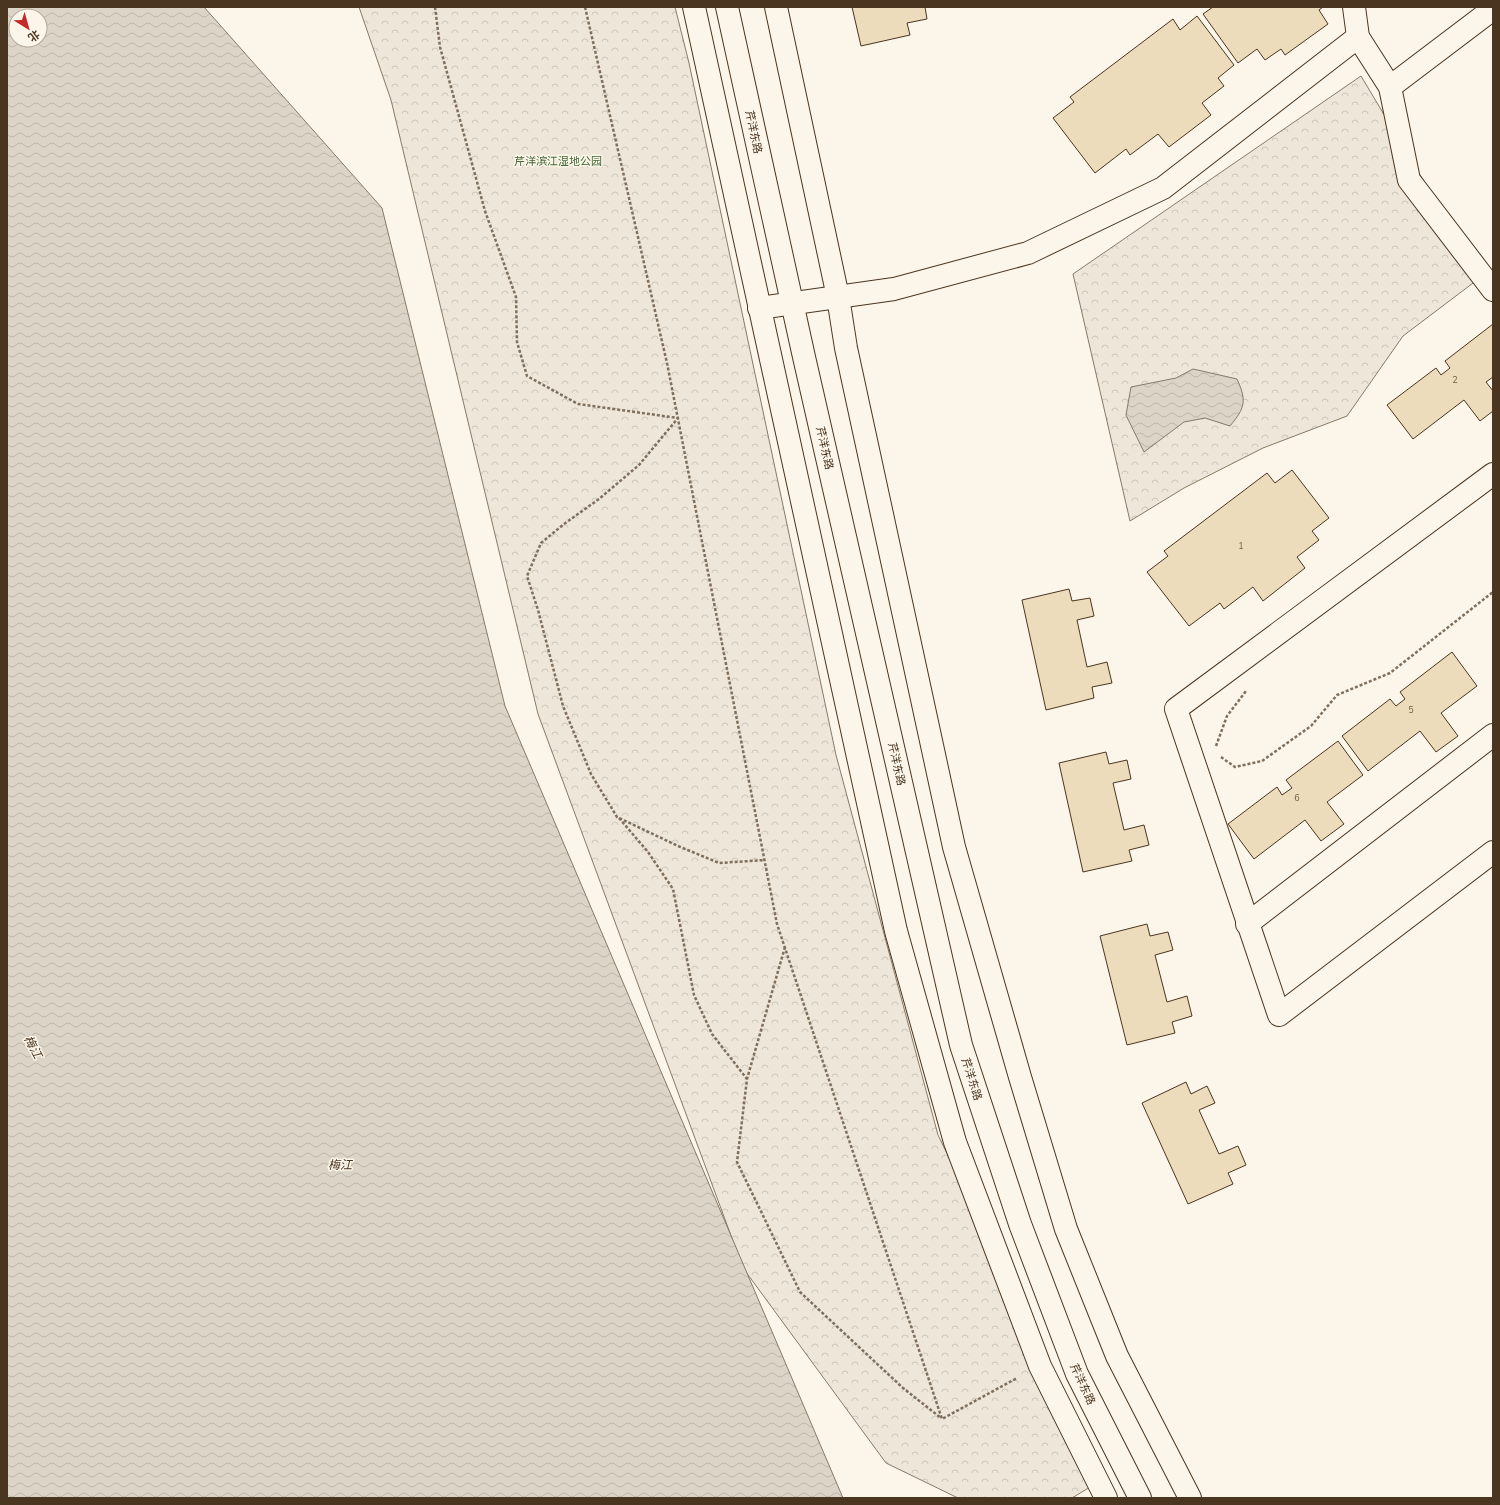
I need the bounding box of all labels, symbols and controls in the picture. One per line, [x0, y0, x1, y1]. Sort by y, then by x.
north arrow [8, 8, 48, 48]
text: 北 [25, 26, 43, 45]
street label: 芹洋东路 [742, 109, 765, 155]
park label: 芹洋滨江湿地公园 [514, 154, 602, 169]
house number: 2 [1452, 374, 1458, 386]
street label: 芹洋东路 [812, 425, 837, 471]
house number: 1 [1238, 540, 1244, 552]
house number: 5 [1408, 704, 1414, 716]
street label: 芹洋东路 [884, 741, 909, 787]
house number: 6 [1294, 792, 1300, 804]
water label: 梅江 [20, 1033, 47, 1063]
street label: 芹洋东路 [958, 1056, 985, 1102]
water label: 梅江 [328, 1157, 354, 1173]
street label: 芹洋东路 [1066, 1361, 1099, 1407]

